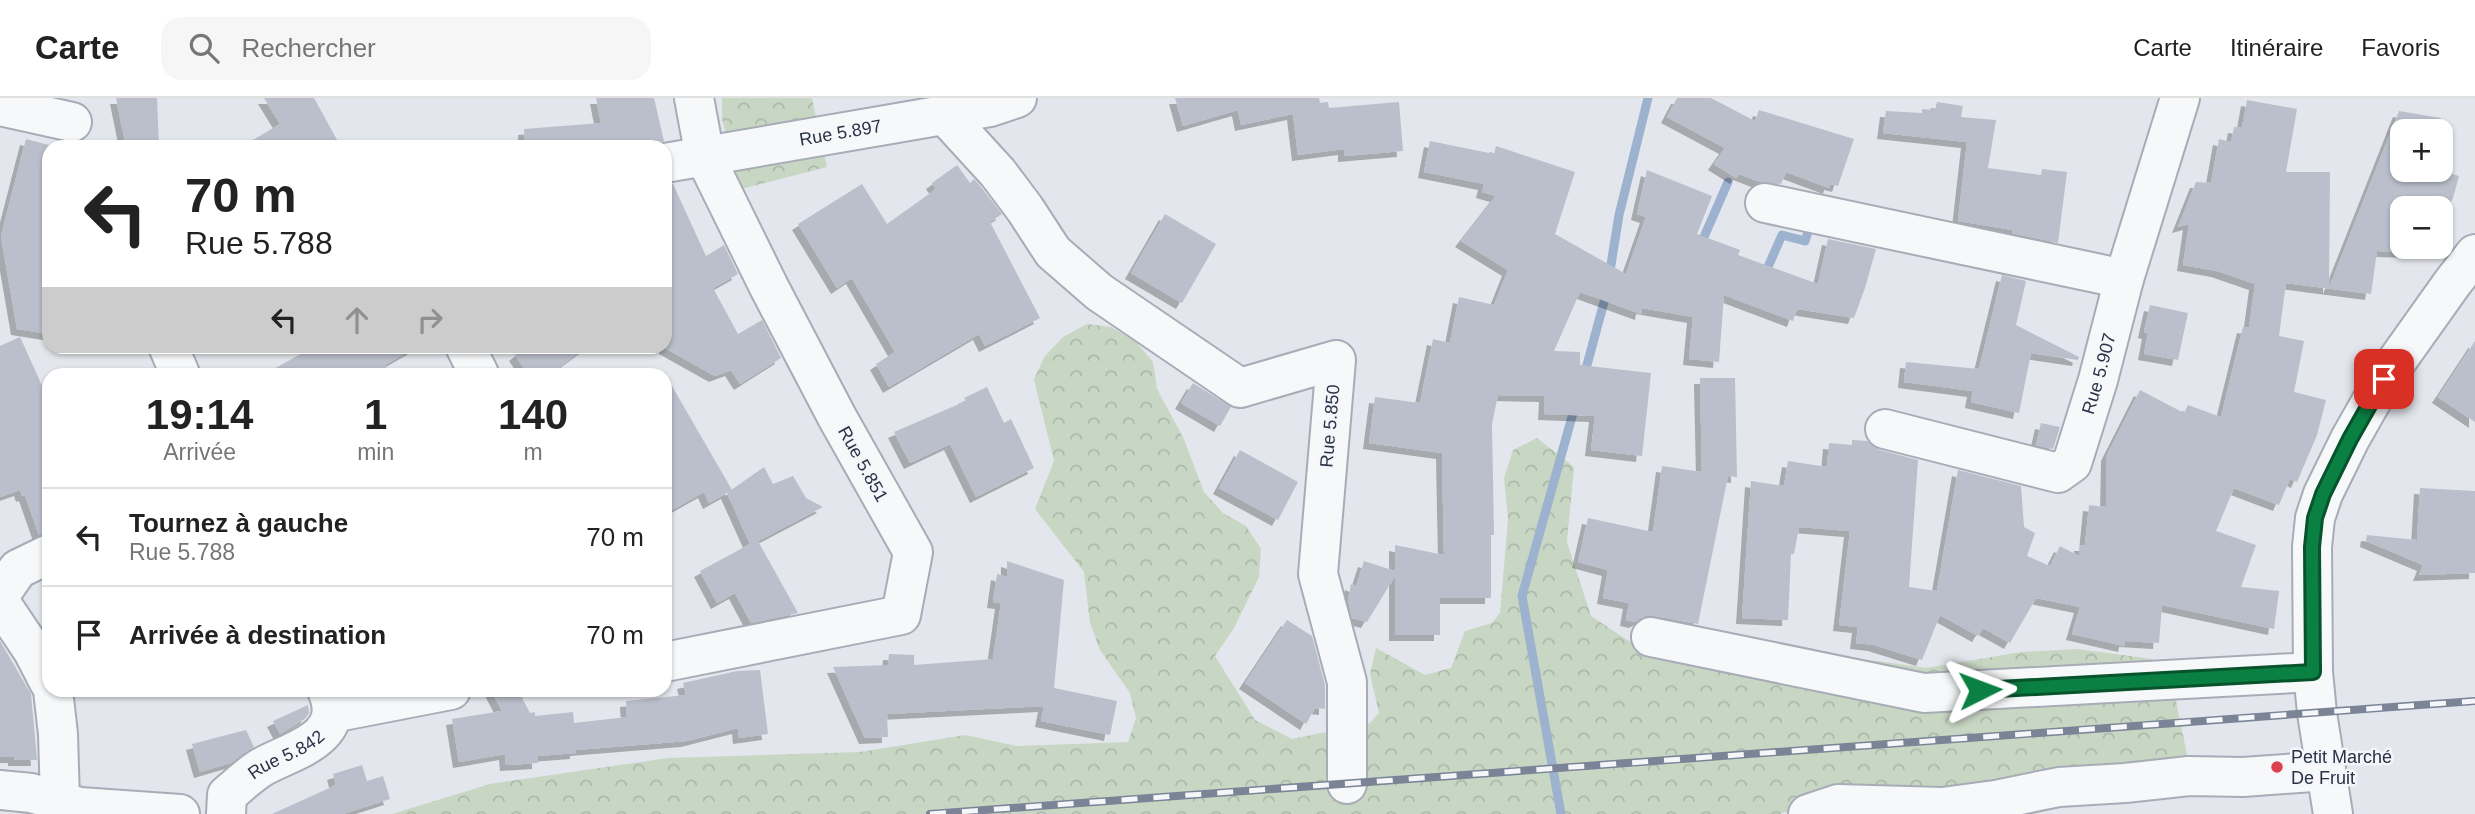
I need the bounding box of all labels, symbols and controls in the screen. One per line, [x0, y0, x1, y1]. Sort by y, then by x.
search box [161, 17, 651, 80]
text: Carte [35, 29, 119, 66]
icon: search [185, 29, 223, 67]
text: Rechercher [241, 33, 376, 63]
text: Carte [2133, 34, 2192, 61]
text: Itinéraire [2230, 34, 2323, 61]
text: Favoris [2361, 34, 2440, 61]
street label: Rue 5.897 [798, 116, 883, 150]
map controls [2390, 119, 2453, 259]
button: + [2390, 119, 2453, 182]
icon: left [70, 168, 161, 259]
text: 70 m [185, 168, 297, 222]
button: − [2390, 196, 2453, 259]
text: Rue 5.788 [185, 225, 333, 261]
icon: left [265, 301, 303, 339]
icon: ahead [338, 301, 376, 339]
icon: right [411, 301, 449, 339]
street label: Rue 5.907 [2078, 331, 2120, 417]
pin [2354, 349, 2414, 409]
icon: arrive [2365, 360, 2403, 398]
street label: Rue 5.850 [1316, 384, 1344, 468]
text: 19:14 [146, 391, 253, 438]
text: 1 [364, 391, 387, 438]
text: 140 [498, 391, 568, 438]
street label: Rue 5.851 [834, 423, 892, 505]
text: Arrivée [163, 439, 236, 465]
text: min [357, 439, 394, 465]
text: m [524, 439, 543, 465]
text: Tournez à gauche [129, 508, 348, 538]
icon: left [70, 518, 108, 556]
text: 70 m [586, 522, 644, 552]
text: Rue 5.788 [129, 539, 235, 565]
icon: arrive [70, 616, 108, 654]
text: Arrivée à destination [129, 620, 386, 650]
text: 70 m [586, 620, 644, 650]
position arrow [1943, 653, 2017, 727]
street label: Rue 5.842 [244, 726, 328, 783]
place label: Petit Marché De Fruit [2291, 747, 2392, 788]
marker: Petit Marché De Fruit [2269, 759, 2285, 775]

